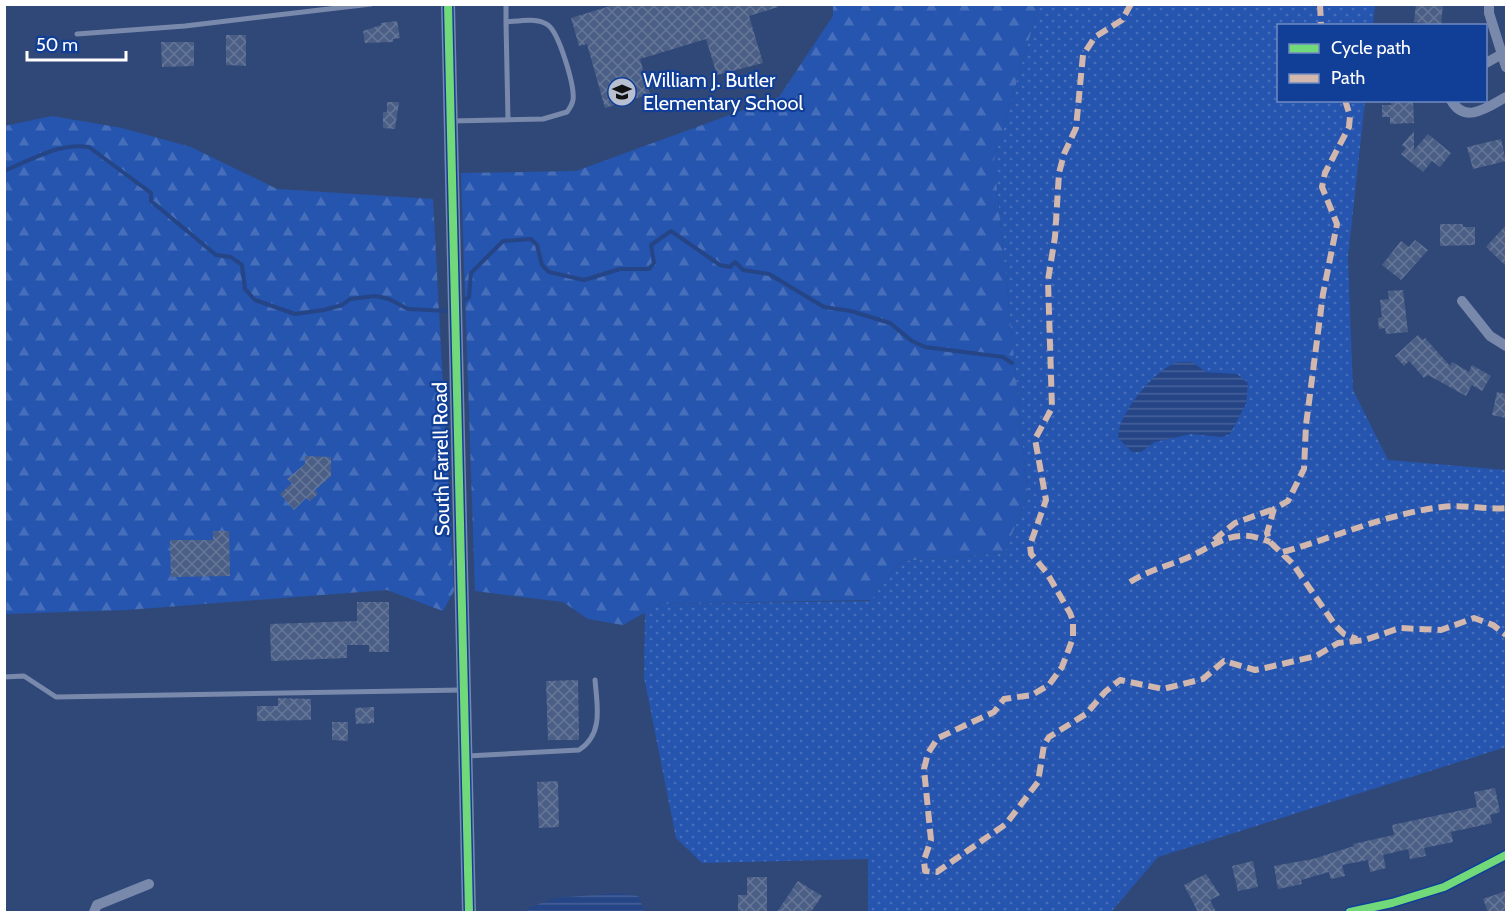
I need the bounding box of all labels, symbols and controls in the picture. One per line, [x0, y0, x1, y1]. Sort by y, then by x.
scale bar [27, 24, 126, 62]
legend [1277, 24, 1487, 102]
text: 50 m [36, 34, 78, 56]
text: Cycle path [1331, 37, 1411, 59]
text: Path [1331, 67, 1365, 89]
place label: William J. Butler Elementary School [643, 68, 804, 115]
school or university icon: William J. Butler Elementary School [606, 76, 638, 108]
street label: South Farrell Road [428, 382, 454, 536]

